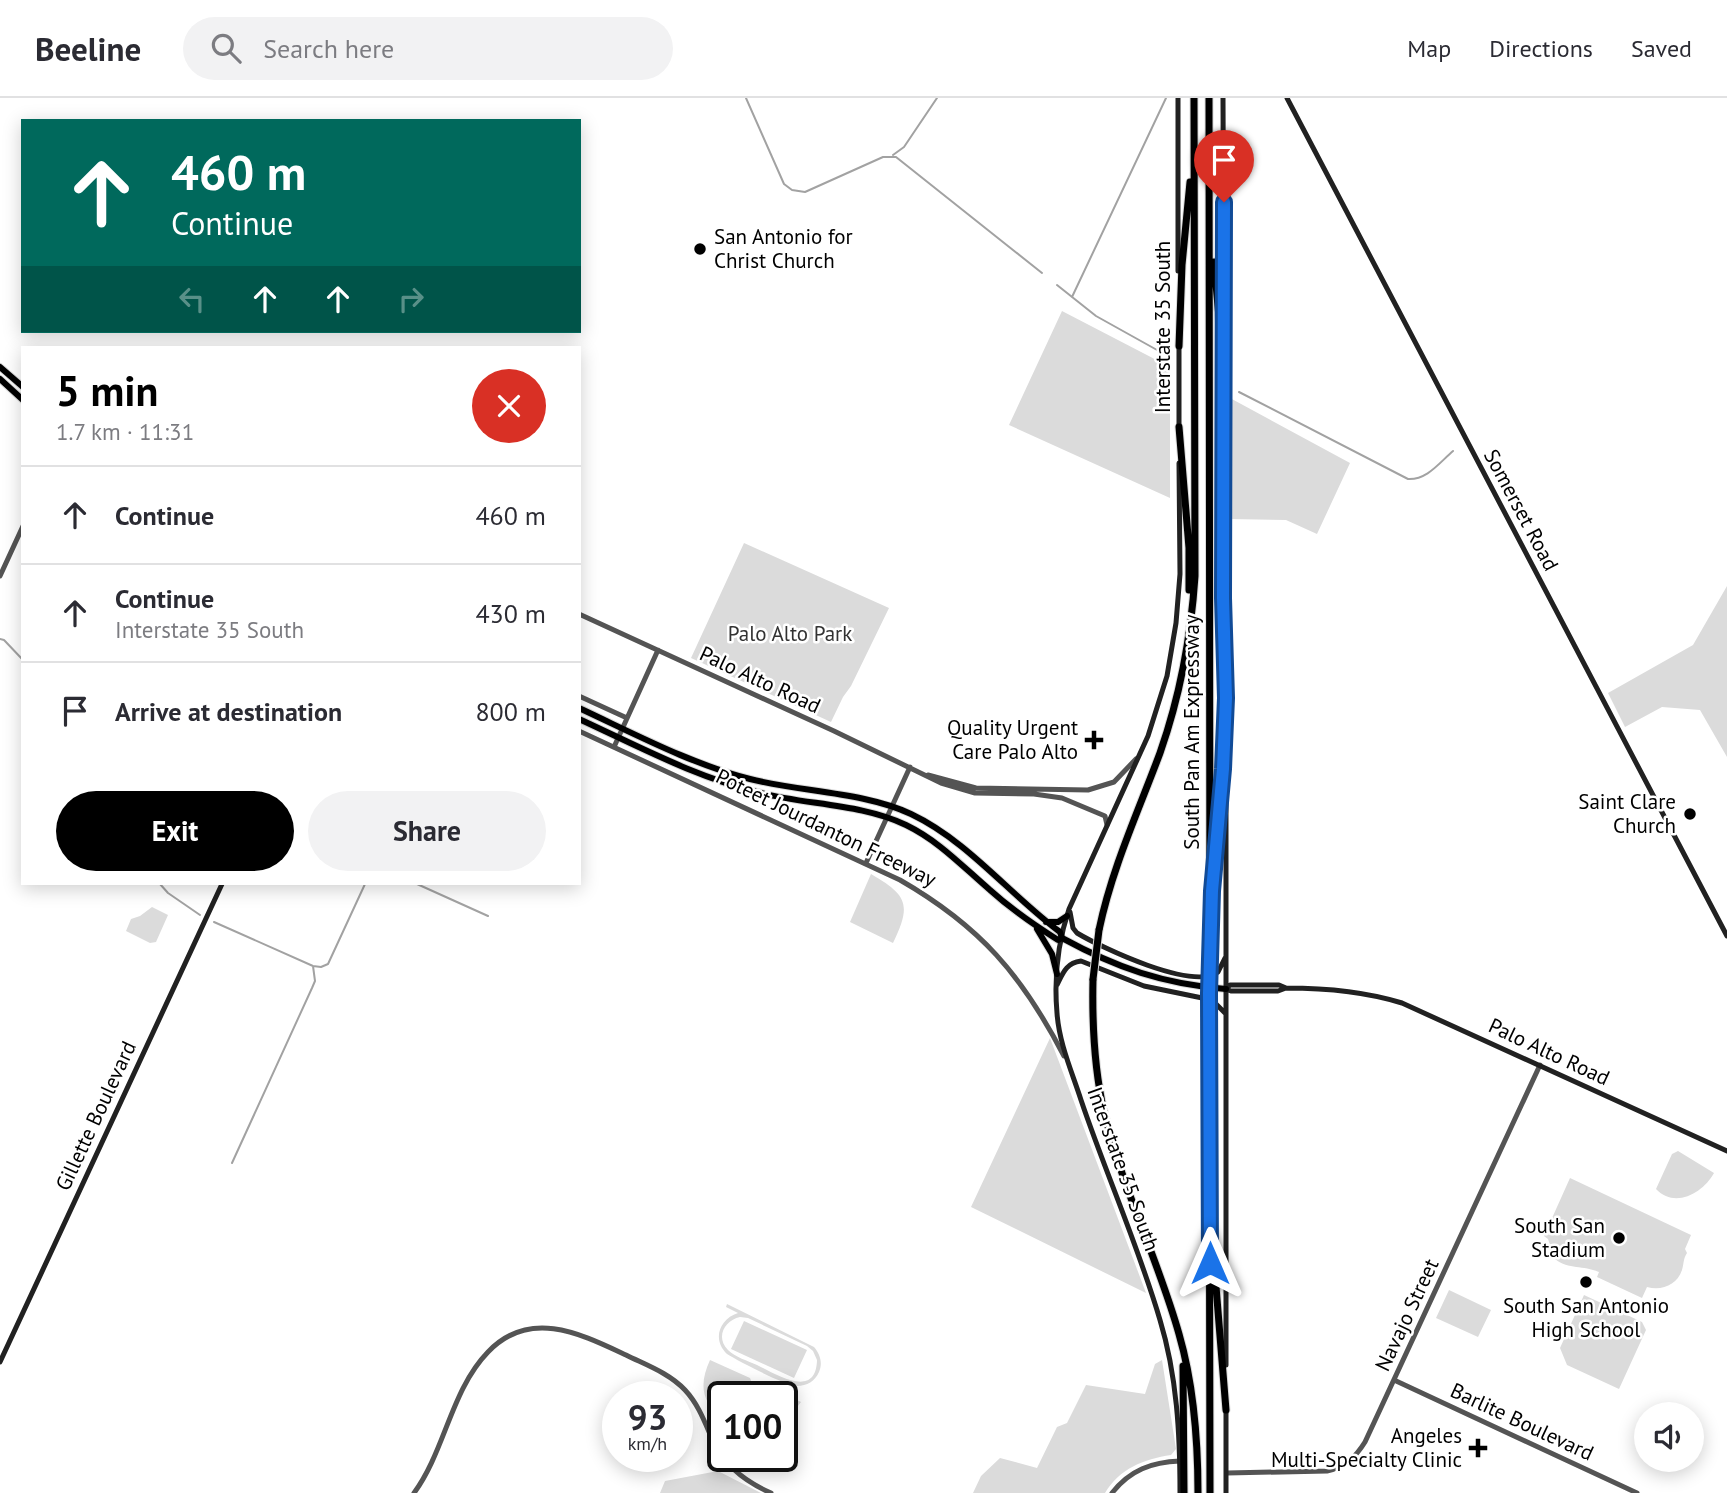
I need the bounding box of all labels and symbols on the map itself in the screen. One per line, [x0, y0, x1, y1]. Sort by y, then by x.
pin [1194, 130, 1254, 202]
place label: San Antonio for Christ Church [714, 223, 853, 274]
marker: San Antonio for Christ Church [692, 241, 708, 257]
street label: Interstate 35 South [1149, 241, 1176, 413]
street label: Somerset Road [1478, 444, 1565, 575]
street label: South Pan Am Expressway [1178, 614, 1205, 850]
park label: Palo Alto Park [728, 620, 852, 647]
street label: Palo Alto Road [695, 640, 825, 719]
place label: Quality Urgent Care Palo Alto [947, 714, 1078, 765]
marker: Quality Urgent Care Palo Alto [1084, 730, 1104, 750]
street label: Poteet Jourdanton Freeway [712, 762, 941, 893]
place label: Saint Clare Church [1578, 788, 1676, 839]
marker: Saint Clare Church [1682, 806, 1698, 822]
street label: Palo Alto Road [1484, 1012, 1614, 1091]
street label: Gillette Boulevard [49, 1037, 142, 1195]
street label: Interstate 35 South [1081, 1083, 1166, 1255]
place label: South San Stadium [1514, 1212, 1605, 1263]
position arrow [1173, 1226, 1247, 1300]
marker: South San Stadium [1611, 1230, 1627, 1246]
street label: Navajo Street [1369, 1254, 1444, 1375]
marker: South San Antonio High School [1578, 1274, 1594, 1290]
place label: South San Antonio High School [1503, 1292, 1669, 1343]
street label: Barlite Boulevard [1446, 1377, 1598, 1467]
speed limit sign: 100 [707, 1381, 798, 1472]
place label: Angeles Multi-Specialty Clinic [1271, 1422, 1462, 1473]
marker: Angeles Multi-Specialty Clinic [1468, 1438, 1488, 1458]

